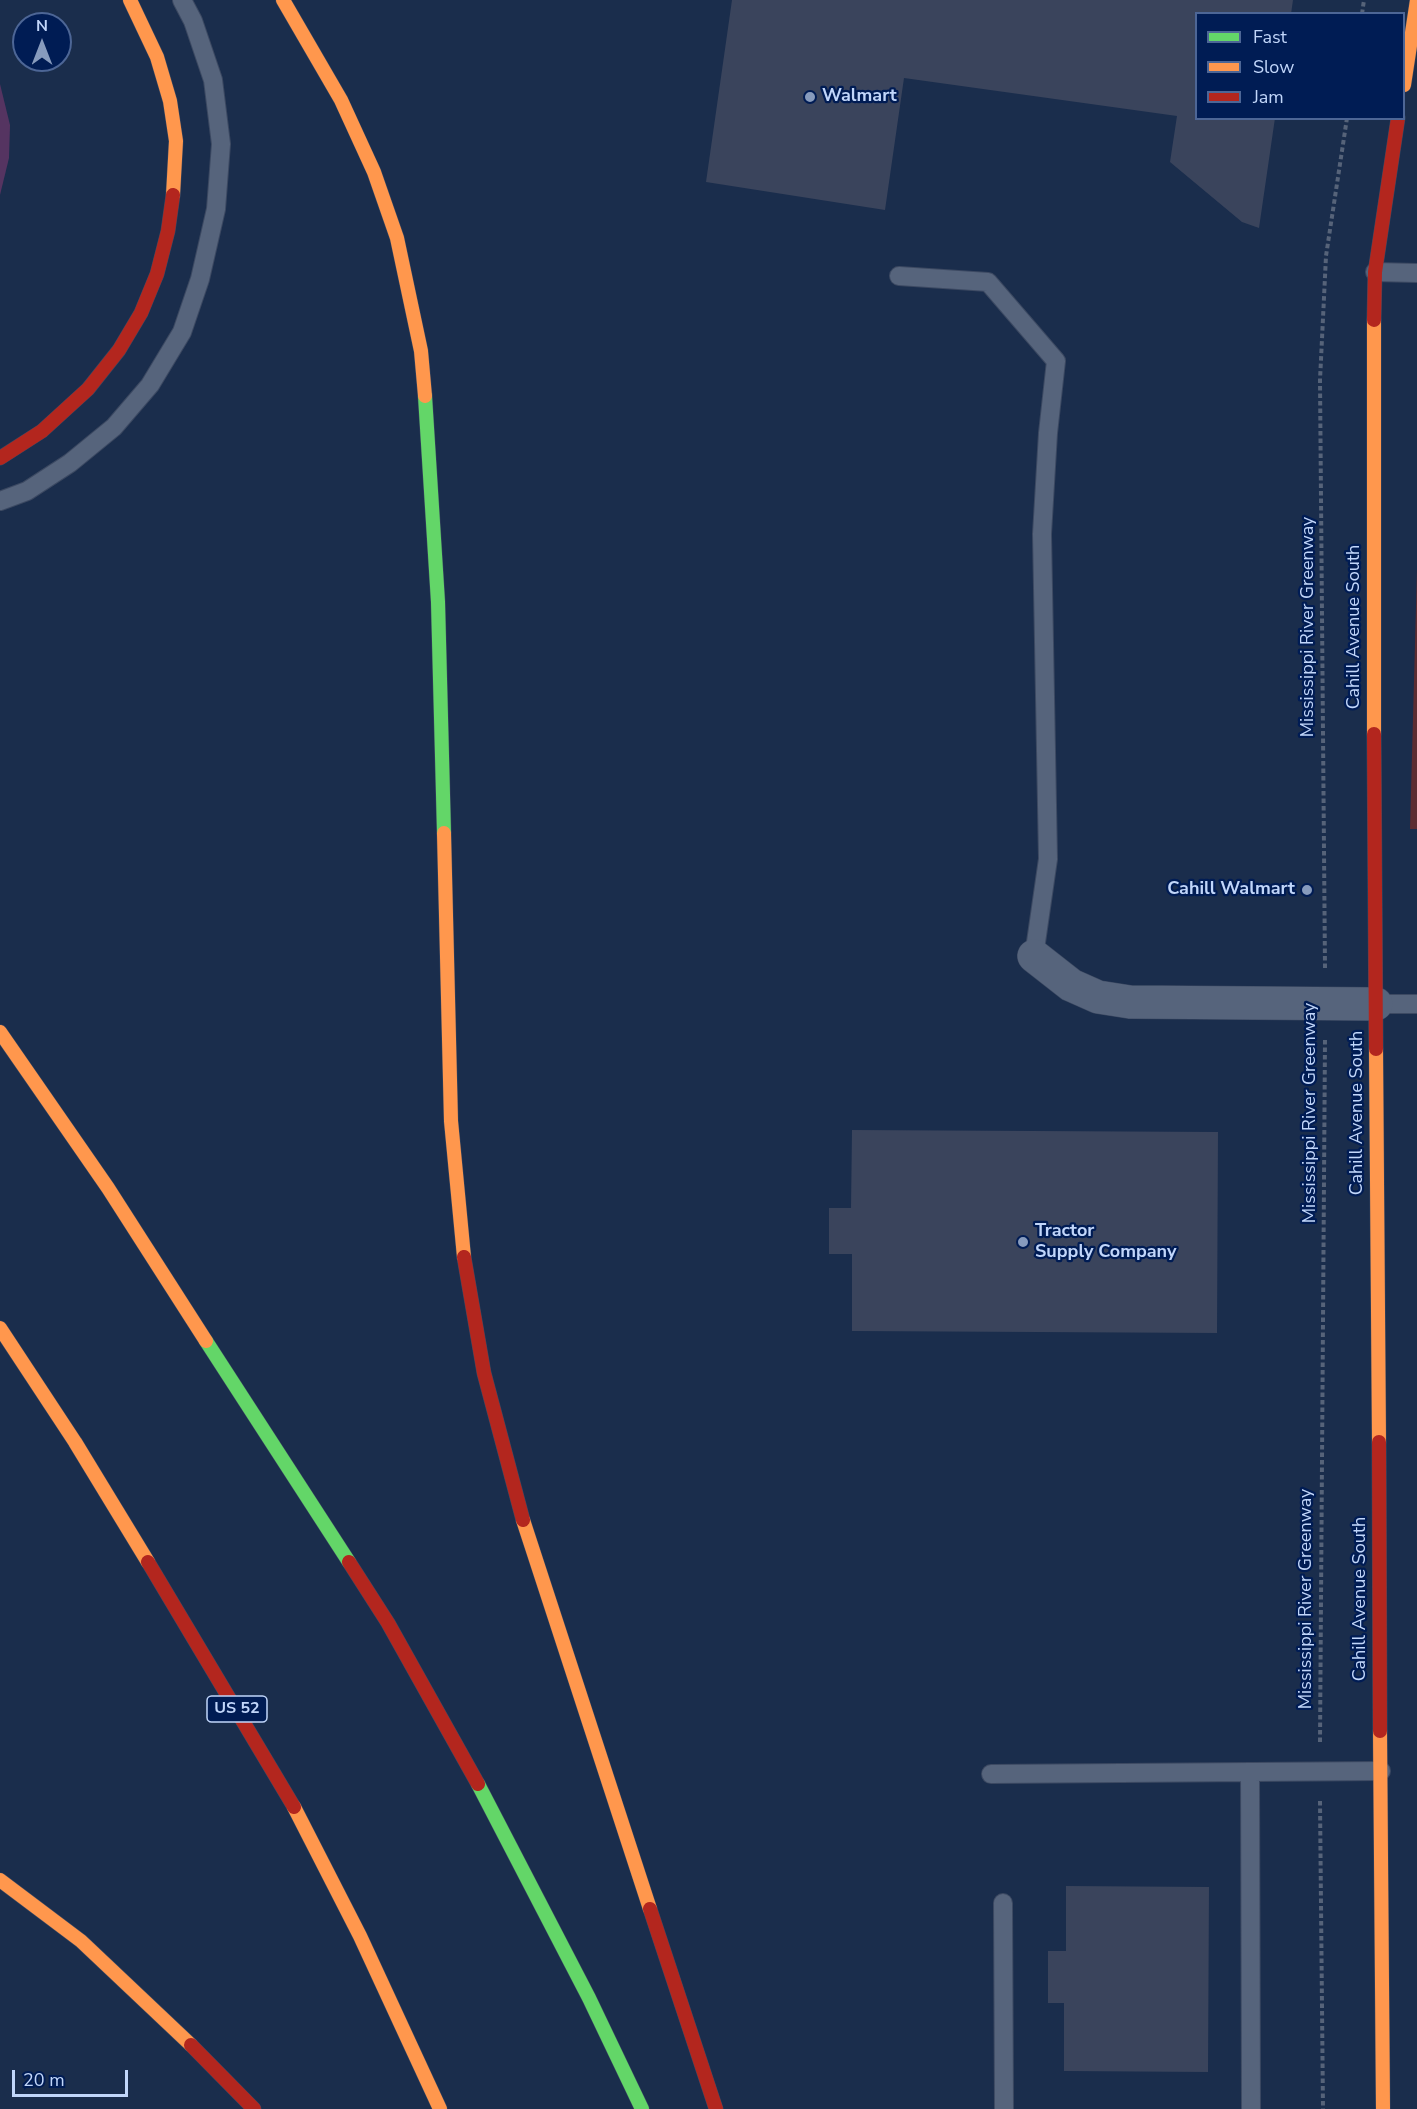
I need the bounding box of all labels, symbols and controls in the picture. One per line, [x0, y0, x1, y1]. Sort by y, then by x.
north arrow [12, 12, 72, 72]
legend [1195, 12, 1405, 120]
text: N [36, 15, 48, 37]
text: Fast [1253, 25, 1287, 49]
text: Slow [1253, 55, 1294, 79]
text: Jam [1253, 85, 1284, 109]
place label: Walmart [822, 86, 897, 108]
marker: Walmart [803, 90, 817, 104]
street label: Mississippi River Greenway [1298, 517, 1320, 737]
street label: Cahill Avenue South [1344, 545, 1366, 709]
place label: Cahill Walmart [1167, 879, 1295, 901]
marker: Cahill Walmart [1300, 883, 1314, 897]
street label: Mississippi River Greenway [1300, 1003, 1322, 1223]
street label: Cahill Avenue South [1347, 1031, 1369, 1195]
place label: Tractor Supply Company [1035, 1221, 1177, 1264]
marker: Tractor Supply Company [1016, 1235, 1030, 1249]
street label: Mississippi River Greenway [1296, 1489, 1318, 1709]
street label: Cahill Avenue South [1350, 1517, 1372, 1681]
road number: US 52 [207, 1696, 267, 1722]
scale bar [15, 2058, 130, 2096]
text: 20 m [23, 2068, 65, 2092]

